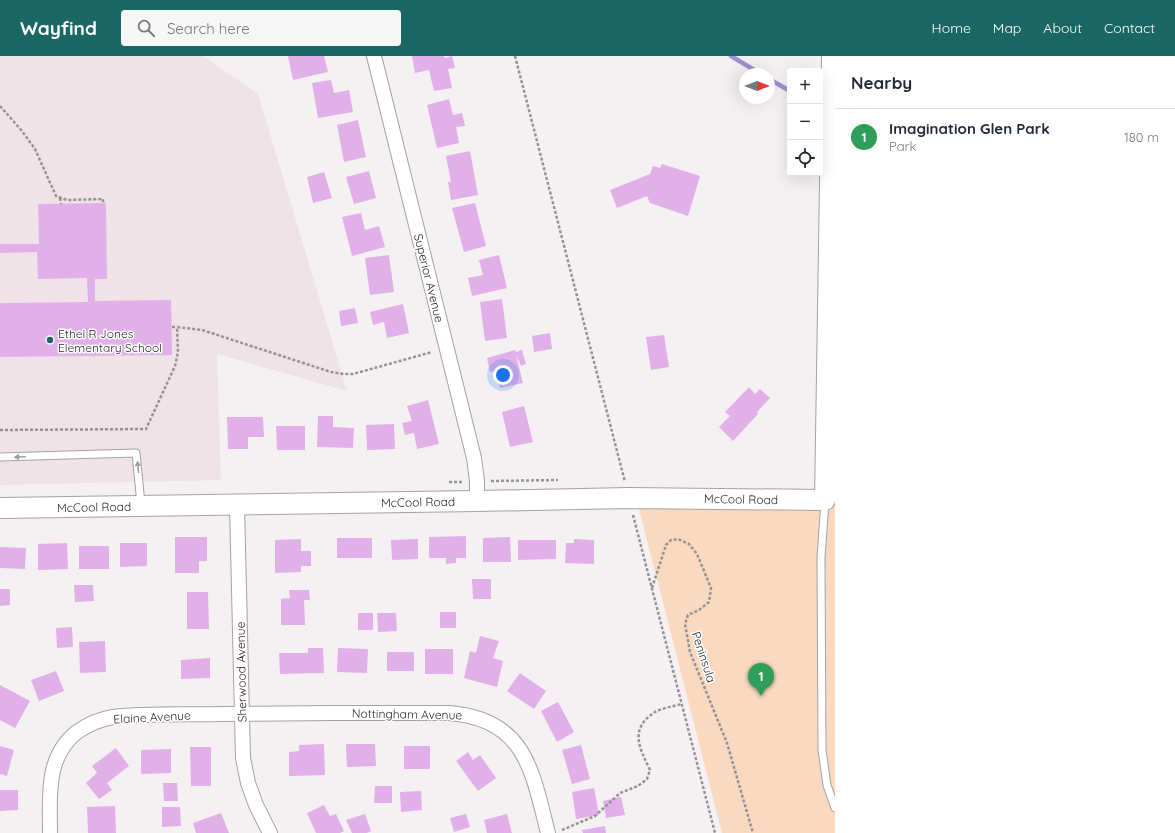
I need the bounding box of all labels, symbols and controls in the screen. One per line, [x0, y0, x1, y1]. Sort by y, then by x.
search box [121, 10, 401, 46]
text: Wayfind [20, 16, 97, 40]
icon: search [135, 17, 157, 39]
text: Search here [167, 19, 250, 38]
text: Home [932, 19, 971, 37]
text: Map [993, 19, 1021, 37]
text: About [1043, 19, 1082, 37]
text: Contact [1104, 19, 1155, 37]
north arrow [739, 68, 775, 104]
map controls [787, 68, 823, 176]
button: + [787, 68, 823, 104]
text: Nearby [851, 72, 912, 93]
button: − [787, 104, 823, 140]
text: Imagination Glen Park [889, 119, 1050, 138]
text: 1 [861, 129, 867, 145]
text: 180 m [1124, 129, 1159, 145]
text: Park [889, 138, 917, 154]
button: locate [787, 140, 823, 176]
street label: Superior Avenue [411, 232, 447, 324]
place label: Ethel R Jones Elementary School [58, 326, 162, 355]
marker: Ethel R Jones Elementary School [45, 335, 55, 345]
your location [493, 365, 513, 385]
one-way arrow [14, 453, 26, 460]
one-way arrow [134, 461, 141, 473]
street label: McCool Road [704, 491, 778, 507]
street label: McCool Road [381, 494, 455, 510]
street label: McCool Road [57, 499, 131, 515]
street label: Sherwood Avenue [233, 621, 249, 722]
street label: Peninsula [689, 630, 719, 684]
pin: 1 [748, 663, 774, 696]
street label: Nottingham Avenue [352, 706, 463, 722]
street label: Elaine Avenue [113, 707, 191, 727]

